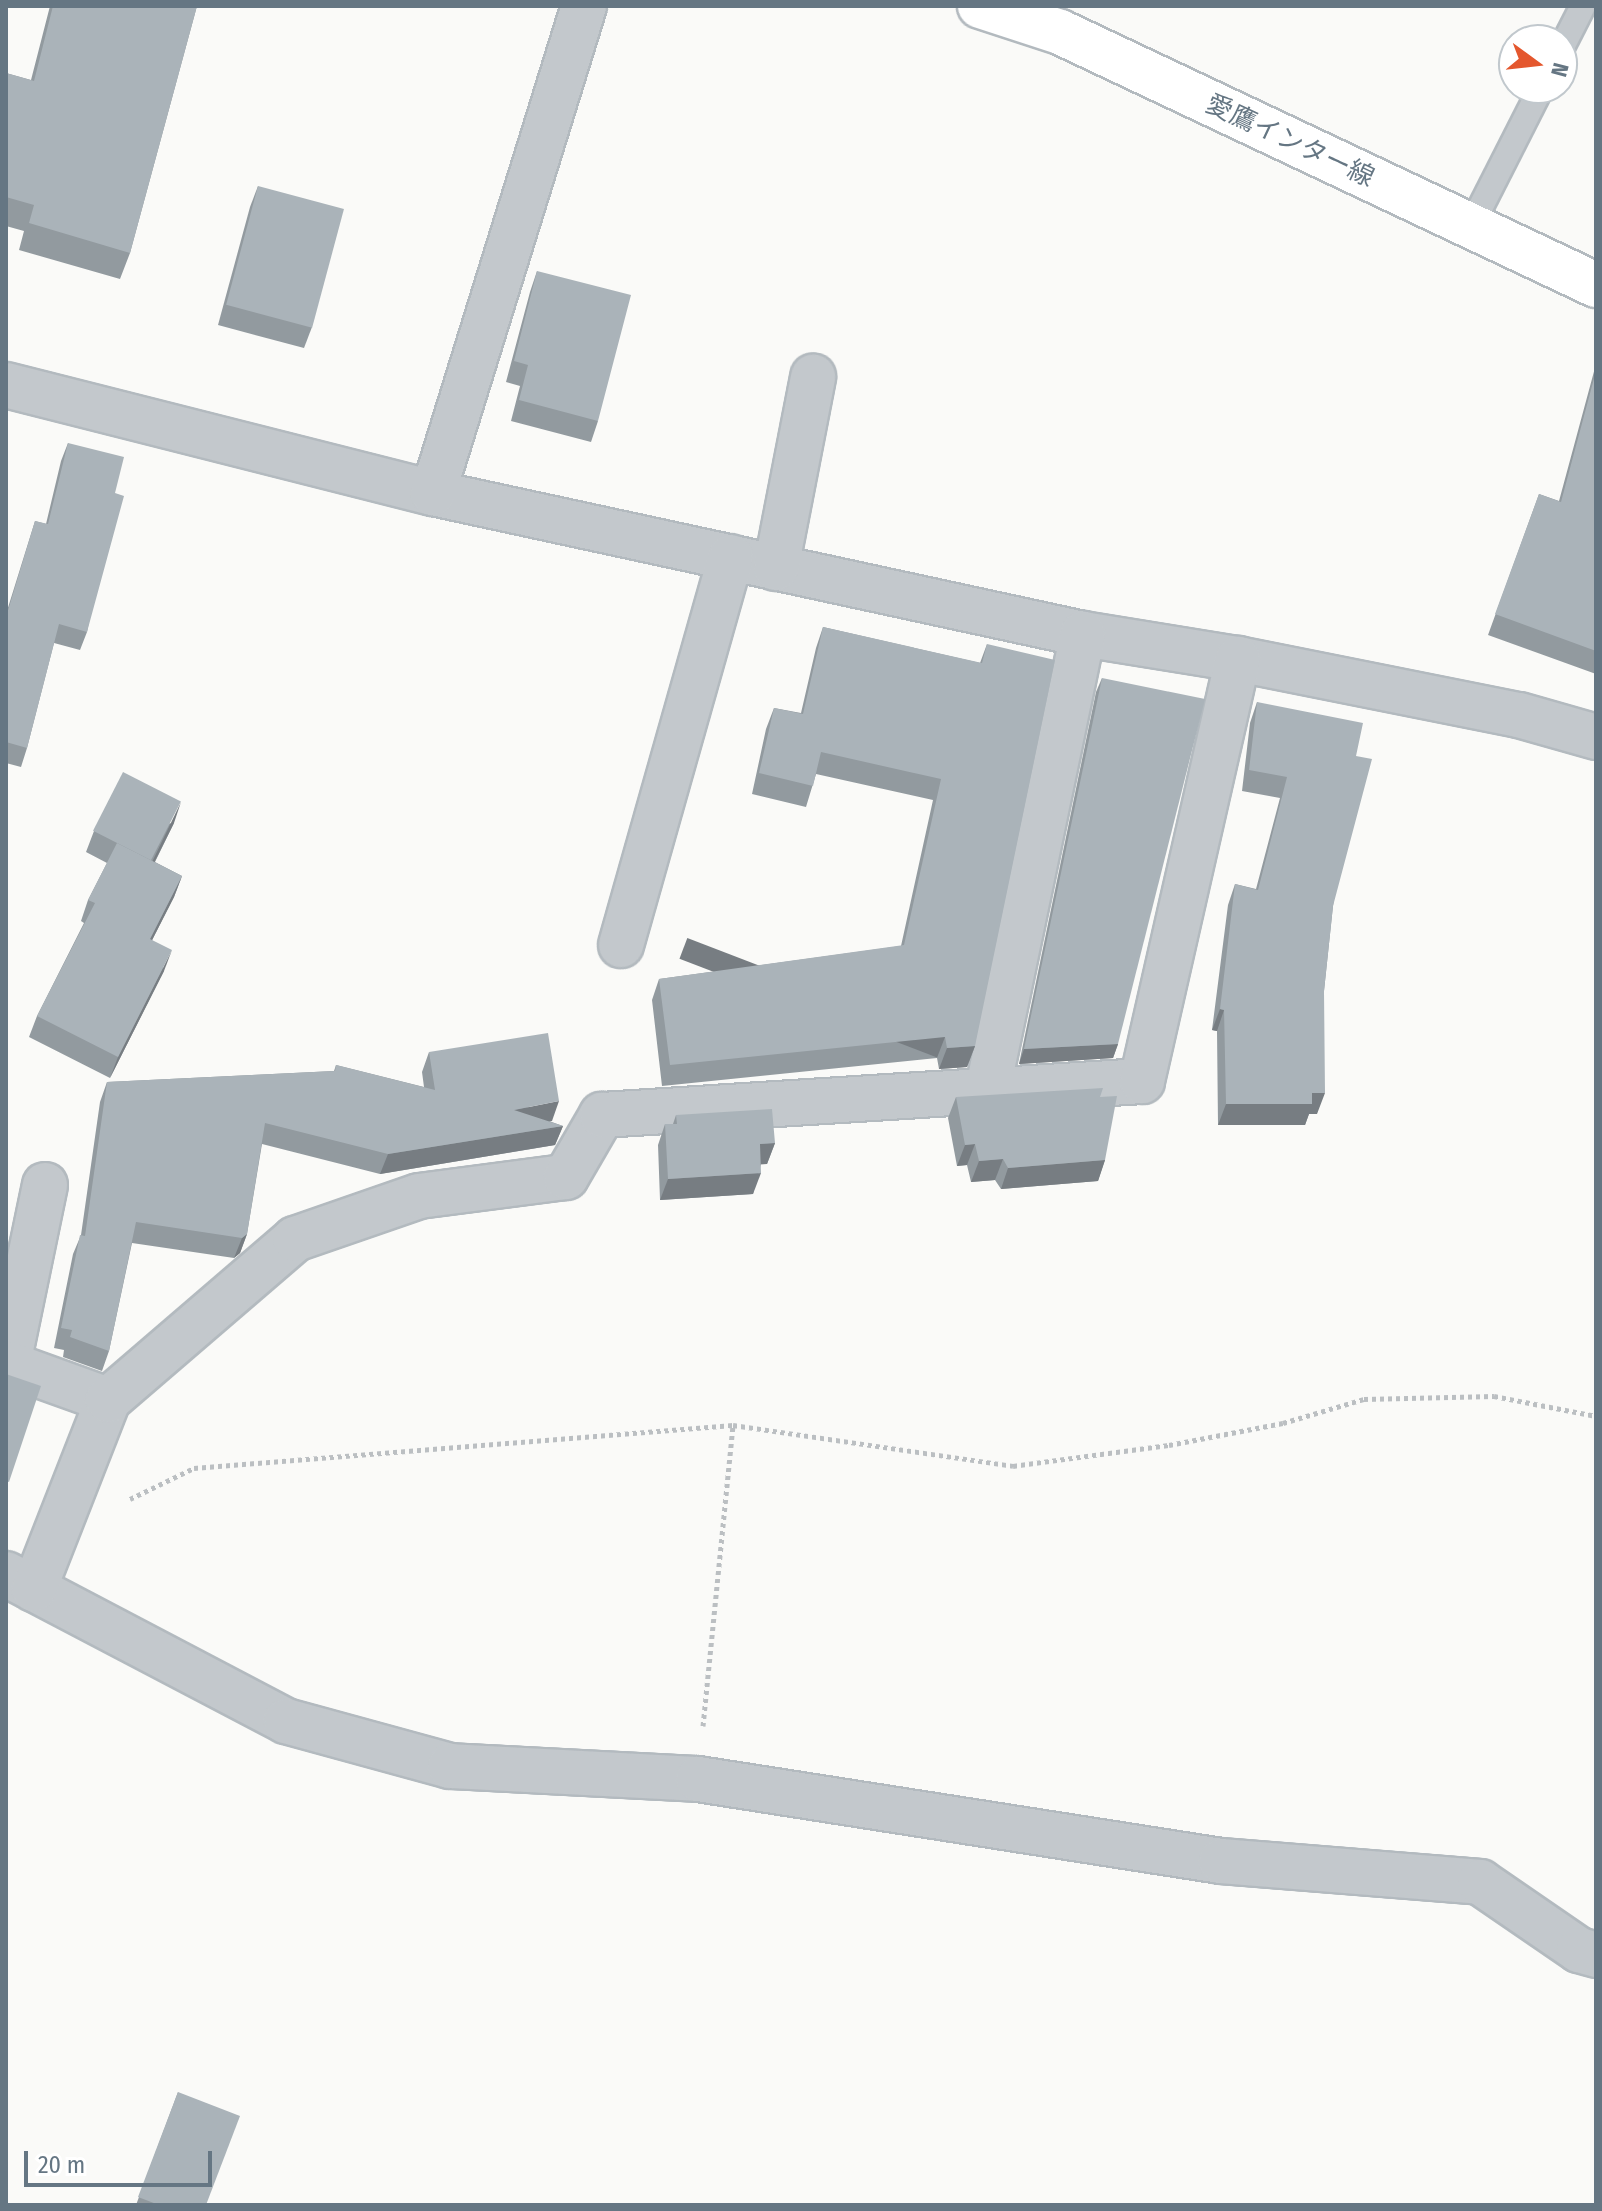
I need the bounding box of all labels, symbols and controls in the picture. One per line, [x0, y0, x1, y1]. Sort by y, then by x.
north arrow [1498, 24, 1578, 104]
text: N [1545, 60, 1574, 80]
street label: 愛鷹インター線 [1201, 88, 1379, 194]
scale bar [28, 2135, 216, 2185]
text: 20 m [38, 2151, 85, 2179]

